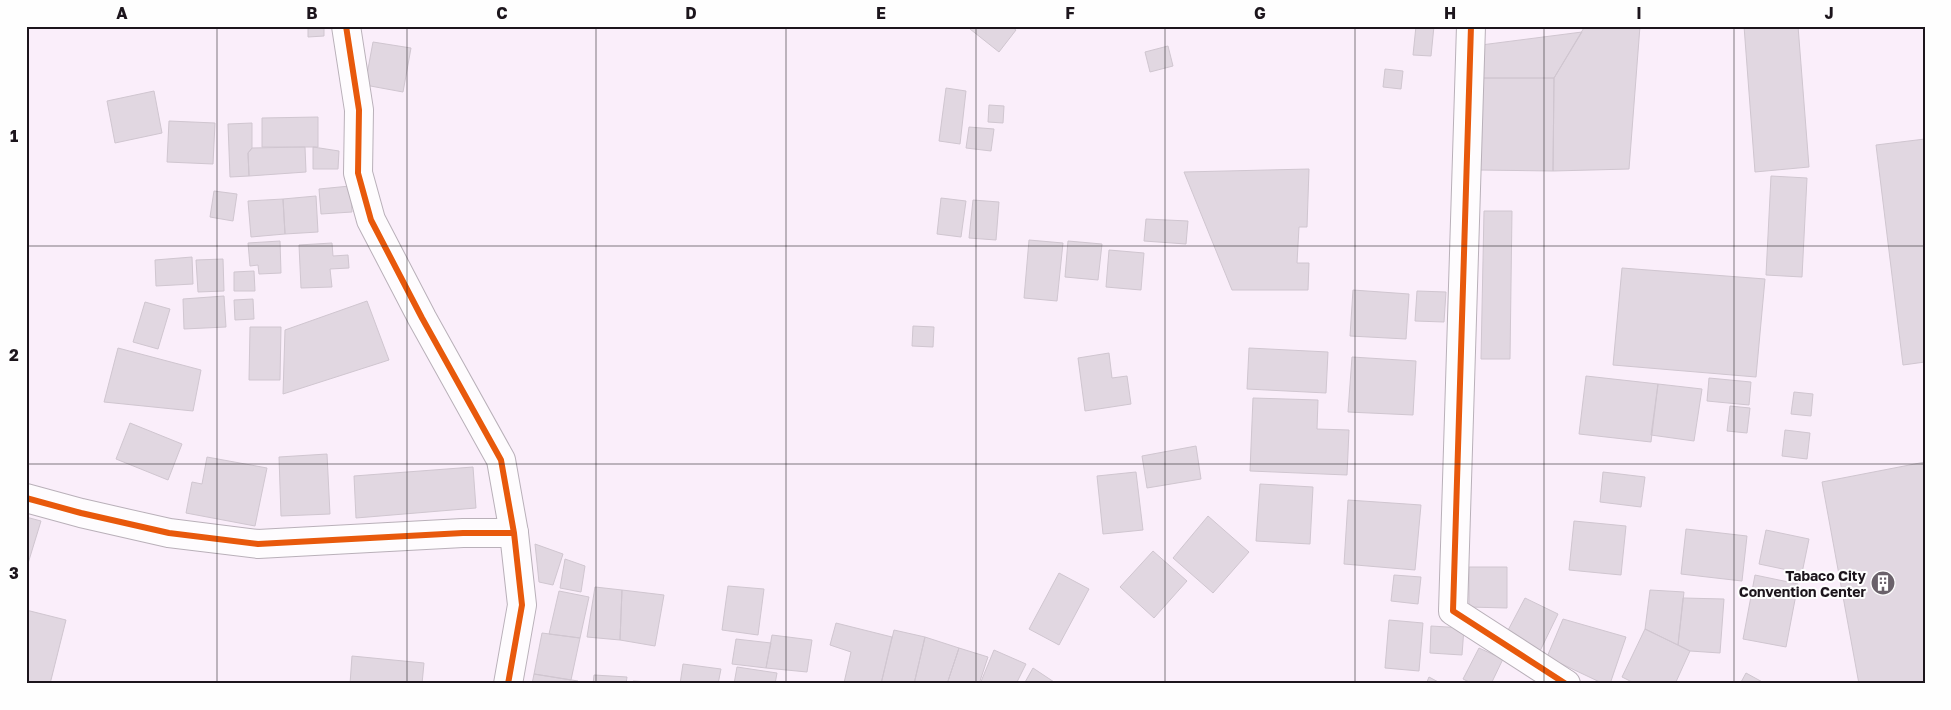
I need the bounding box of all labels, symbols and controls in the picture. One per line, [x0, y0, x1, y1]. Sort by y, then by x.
text: A [116, 3, 128, 23]
text: B [306, 3, 318, 23]
text: C [496, 3, 508, 23]
text: D [685, 3, 697, 23]
text: E [876, 3, 886, 23]
text: F [1065, 3, 1075, 23]
text: G [1254, 3, 1266, 23]
text: H [1444, 3, 1456, 23]
text: I [1636, 3, 1642, 23]
text: J [1824, 3, 1834, 23]
text: 1 [10, 126, 18, 146]
text: 2 [9, 345, 19, 365]
text: 3 [9, 563, 19, 583]
place label: Tabaco City Convention Center [1739, 567, 1867, 600]
building icon: Tabaco City Convention Center [1870, 570, 1896, 596]

